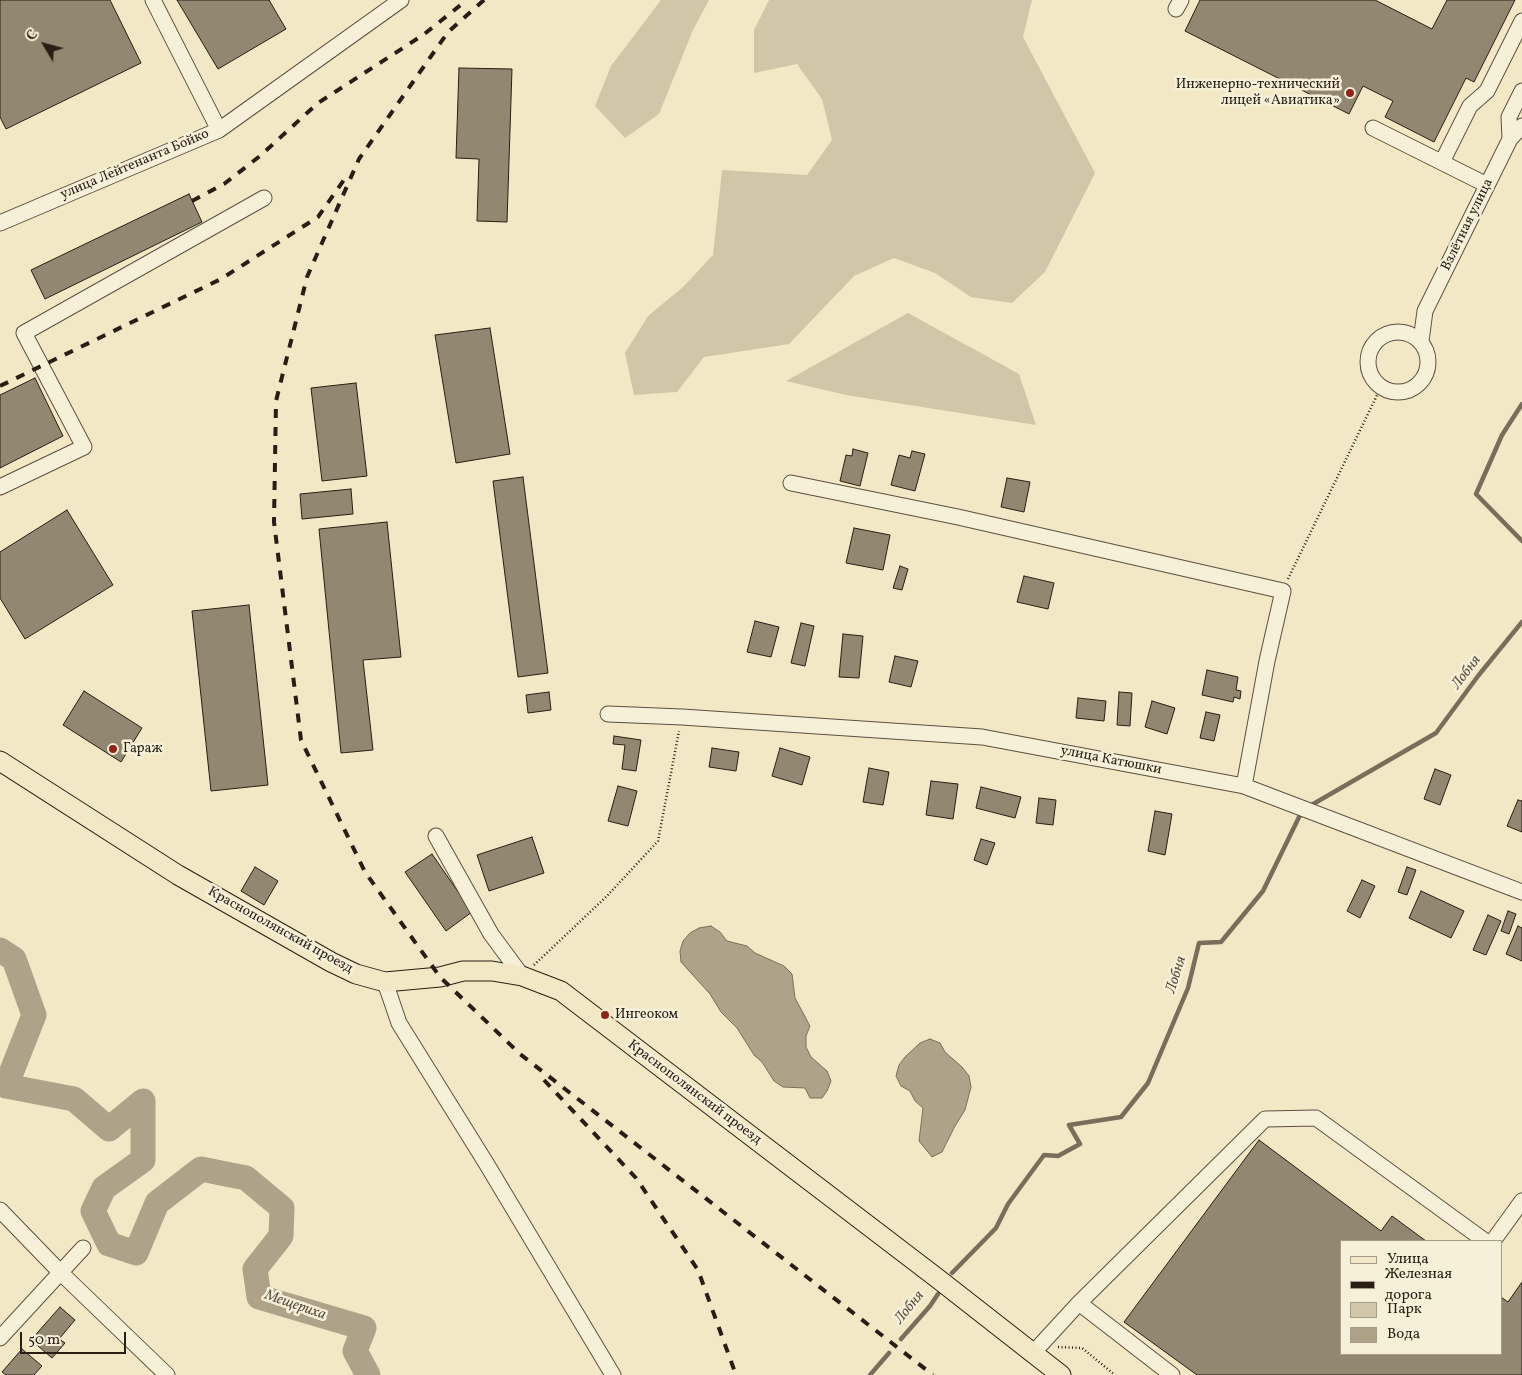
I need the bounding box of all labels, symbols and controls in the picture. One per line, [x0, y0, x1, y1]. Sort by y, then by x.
north arrow [20, 20, 70, 70]
text: С [22, 26, 43, 45]
place label: Инженерно-технический лицей «Авиатика» [1176, 77, 1340, 110]
marker: Инженерно-технический лицей «Авиатика» [1344, 87, 1356, 99]
street label: улица Лейтенанта Бойко [58, 126, 212, 204]
street label: Взлётная улица [1438, 176, 1498, 274]
water label: Лобня [1448, 652, 1486, 694]
place label: Гараж [123, 741, 163, 757]
marker: Гараж [107, 743, 119, 755]
street label: улица Катюшки [1059, 743, 1163, 779]
street label: Краснополянский проезд [204, 884, 356, 978]
water label: Лобня [1163, 954, 1191, 996]
place label: Ингеоком [615, 1007, 678, 1023]
marker: Ингеоком [599, 1009, 611, 1021]
street label: Краснополянский проезд [624, 1037, 764, 1149]
legend [1340, 1240, 1502, 1355]
text: Улица [1387, 1249, 1429, 1270]
text: Железная дорога [1385, 1264, 1452, 1306]
water label: Мещериха [262, 1287, 328, 1325]
water label: Лобня [891, 1288, 929, 1328]
text: Парк [1387, 1299, 1422, 1320]
scale bar [22, 1322, 129, 1354]
text: Вода [1387, 1324, 1420, 1345]
text: 50 m [28, 1330, 60, 1351]

